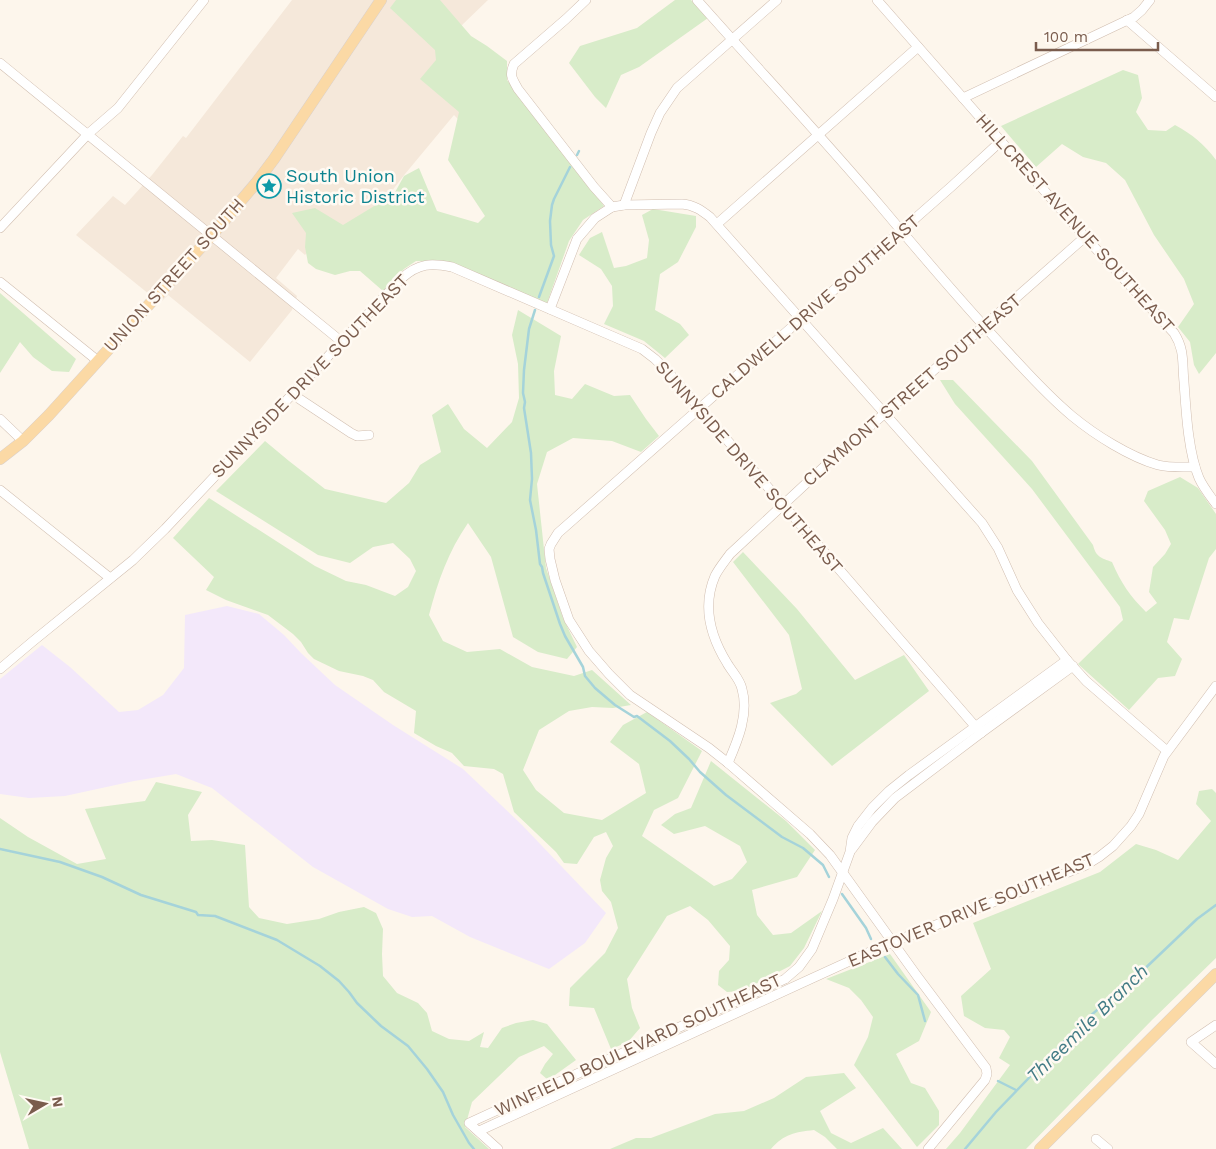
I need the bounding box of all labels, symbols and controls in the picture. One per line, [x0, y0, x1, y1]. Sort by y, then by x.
scale bar [1036, 20, 1158, 52]
text: 100 m [1044, 28, 1088, 46]
street label: HILLCREST AVENUE SOUTHEAST [972, 109, 1179, 336]
place label: South Union Historic District [286, 165, 425, 207]
place icon: South Union Historic District [256, 173, 282, 199]
street label: UNION STREET SOUTH [99, 194, 248, 356]
street label: CALDWELL DRIVE SOUTHEAST [706, 210, 924, 403]
street label: SUNNYSIDE DRIVE SOUTHEAST [207, 270, 413, 482]
street label: CLAYMONT STREET SOUTHEAST [798, 289, 1025, 490]
street label: SUNNYSIDE DRIVE SOUTHEAST [651, 356, 847, 577]
street label: EASTOVER DRIVE SOUTHEAST [844, 848, 1097, 971]
water label: Threemile Branch [1022, 959, 1153, 1087]
street label: WINFIELD BOULEVARD SOUTHEAST [491, 969, 785, 1120]
north arrow [20, 1079, 70, 1129]
text: N [49, 1096, 67, 1108]

